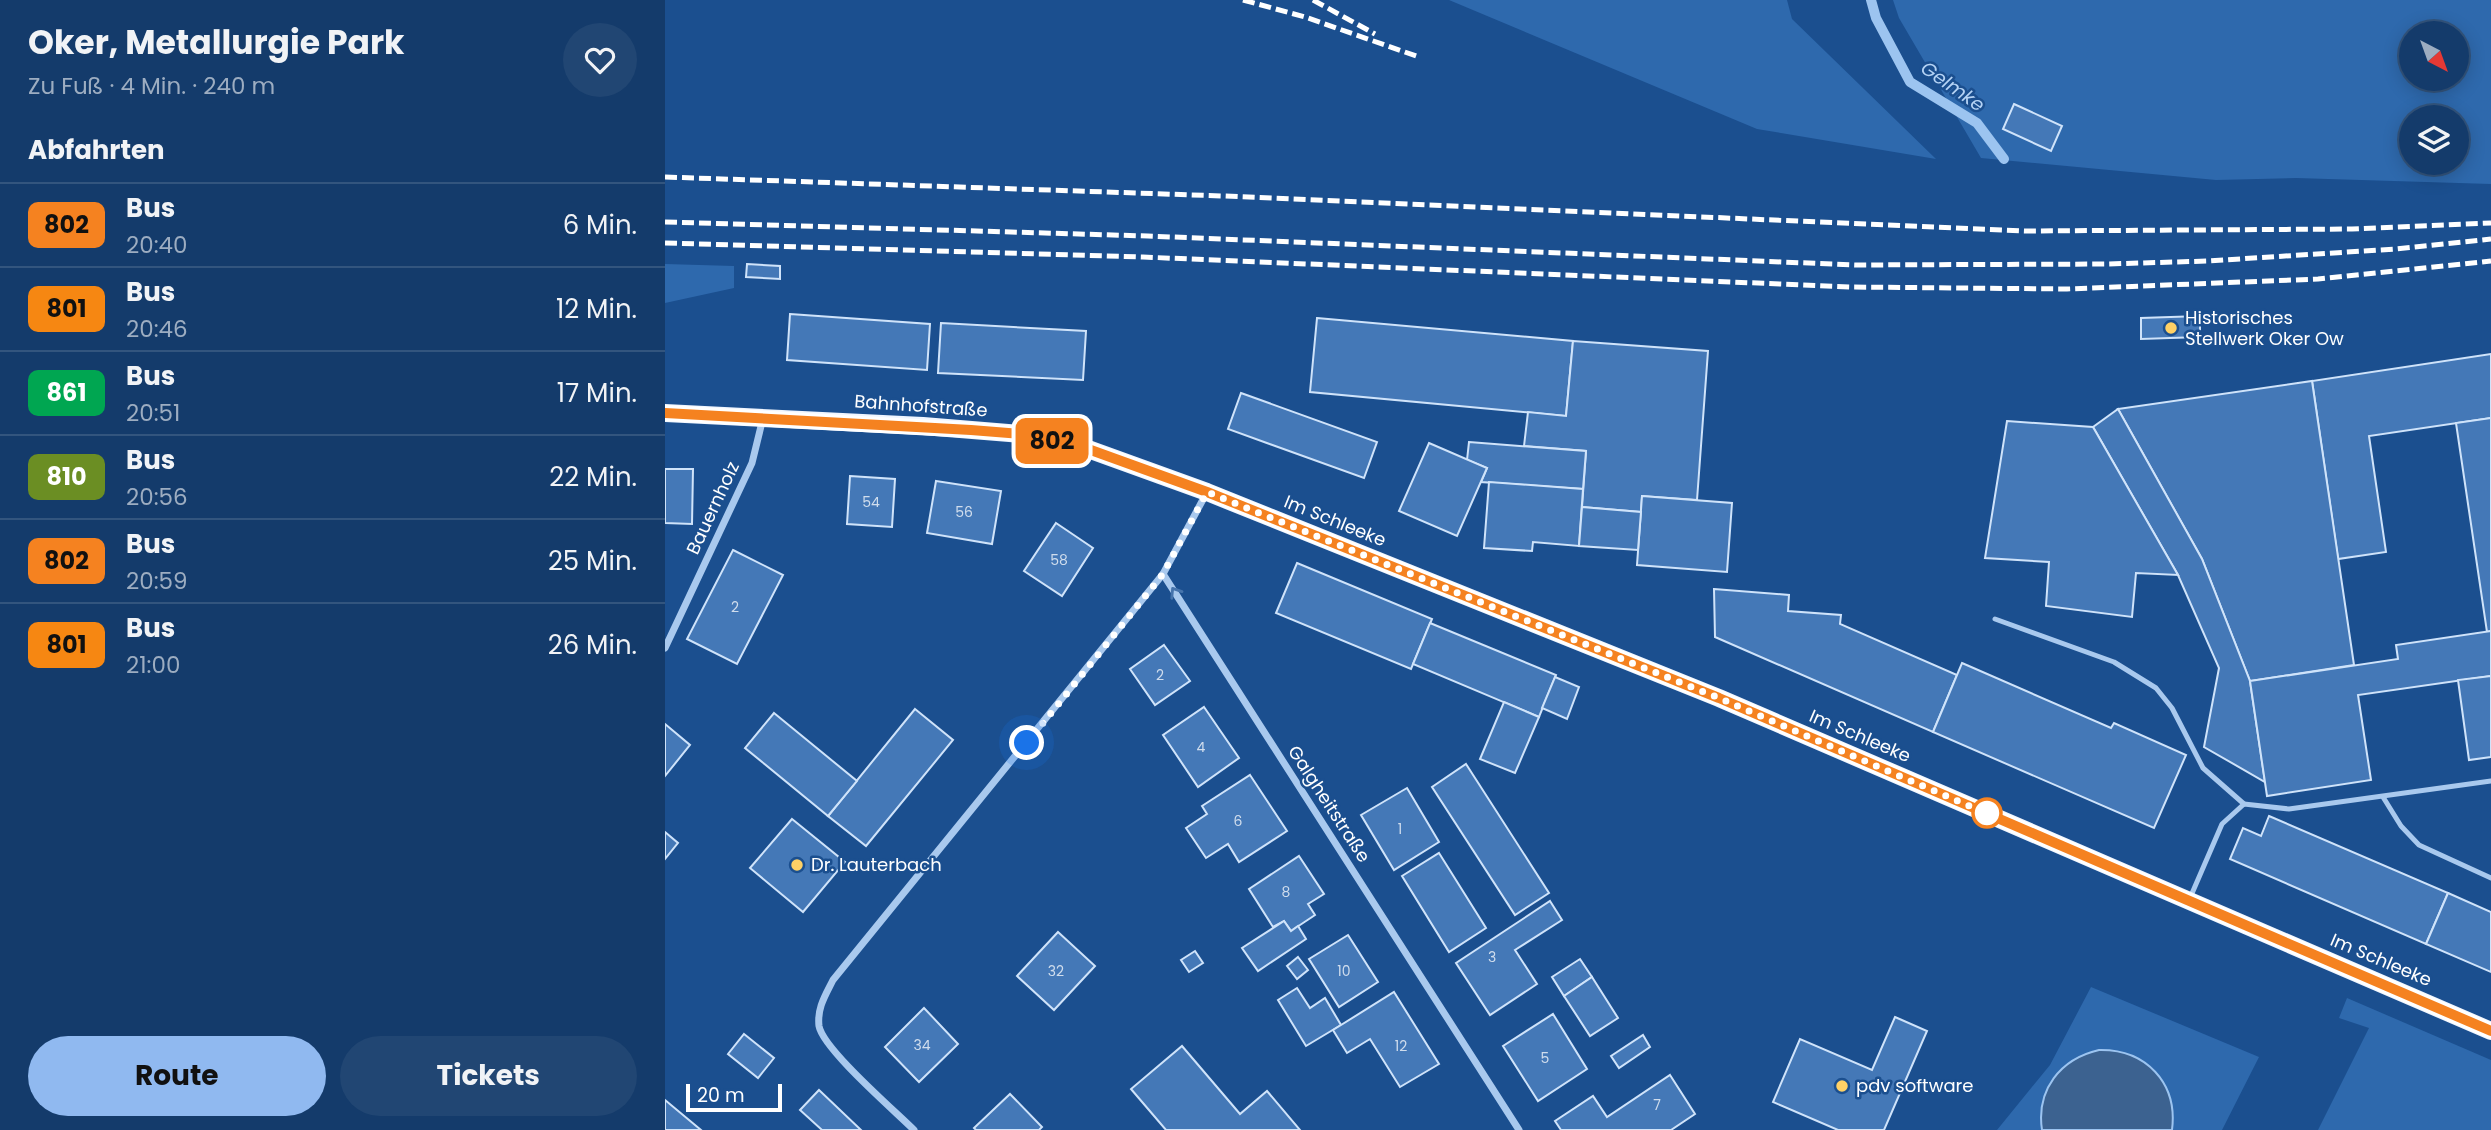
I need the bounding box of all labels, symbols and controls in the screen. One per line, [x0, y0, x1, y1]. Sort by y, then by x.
text: Oker, Metallurgie Park [28, 19, 405, 66]
north arrow [2399, 21, 2469, 91]
map controls [2399, 21, 2469, 175]
button: heart [563, 23, 637, 97]
water label: Gelmke [1915, 55, 1990, 118]
text: Zu Fuß · 4 Min. · 240 m [28, 70, 275, 102]
button: layers [2399, 105, 2469, 175]
text: Abfahrten [28, 132, 165, 168]
text: Bus [126, 190, 175, 226]
text: 6 Min. [563, 207, 637, 243]
text: 802 [44, 208, 89, 241]
text: 20:40 [126, 229, 187, 261]
text: Bus [126, 274, 175, 310]
text: 12 Min. [556, 291, 637, 327]
text: 801 [46, 292, 87, 325]
place label: Historisches Stellwerk Oker Ow [2185, 305, 2344, 351]
text: 20:46 [126, 313, 188, 345]
marker: Historisches Stellwerk Oker Ow [2163, 320, 2179, 336]
text: Bus [126, 358, 175, 394]
text: 17 Min. [557, 375, 637, 411]
text: 861 [47, 376, 86, 409]
street label: Bahnhofstraße [854, 388, 988, 423]
text: 20:51 [126, 397, 180, 429]
line badge: 802 [1012, 418, 1092, 464]
text: 802 [1030, 424, 1074, 457]
text: Bus [126, 442, 175, 478]
street label: Bauernholz [680, 457, 745, 558]
text: 22 Min. [549, 459, 637, 495]
text: 810 [46, 460, 87, 493]
text: 20:56 [126, 481, 188, 513]
street label: Im Schleeke [1280, 489, 1390, 552]
house number: 54 [862, 492, 880, 512]
house number: 56 [955, 502, 973, 522]
text: Bus [126, 526, 175, 562]
text: 25 Min. [548, 543, 637, 579]
text: 802 [44, 544, 89, 577]
house number: 58 [1050, 550, 1068, 570]
text: 20:59 [126, 565, 188, 597]
one-way arrow [1171, 587, 1183, 600]
house number: 2 [731, 597, 739, 617]
text: Bus [126, 610, 175, 646]
text: 26 Min. [548, 627, 637, 663]
text: 801 [46, 628, 87, 661]
text: 21:00 [126, 649, 180, 681]
house number: 2 [1156, 665, 1164, 685]
street label: Im Schleeke [1806, 703, 1915, 768]
your location [1009, 725, 1044, 760]
house number: 4 [1197, 737, 1206, 757]
street label: Galgheitstraße [1282, 740, 1377, 867]
unlabelled marker [1972, 798, 2002, 828]
house number: 6 [1234, 811, 1243, 831]
house number: 1 [1398, 819, 1402, 839]
place label: Dr. Lauterbach [811, 852, 942, 877]
marker: Dr. Lauterbach [789, 857, 805, 873]
house number: 8 [1282, 882, 1291, 902]
street label: Im Schleeke [2327, 927, 2436, 992]
house number: 3 [1488, 947, 1496, 967]
house number: 32 [1048, 961, 1064, 981]
house number: 10 [1337, 961, 1351, 981]
house number: 34 [913, 1035, 931, 1055]
button: Route [28, 1036, 326, 1116]
button: Tickets [340, 1036, 637, 1116]
house number: 12 [1395, 1036, 1407, 1056]
house number: 5 [1541, 1048, 1549, 1068]
place label: pdv software [1856, 1073, 1973, 1098]
marker: pdv software [1834, 1078, 1850, 1094]
scale bar [686, 1081, 782, 1113]
text: 20 m [697, 1082, 745, 1109]
house number: 7 [1653, 1095, 1661, 1115]

